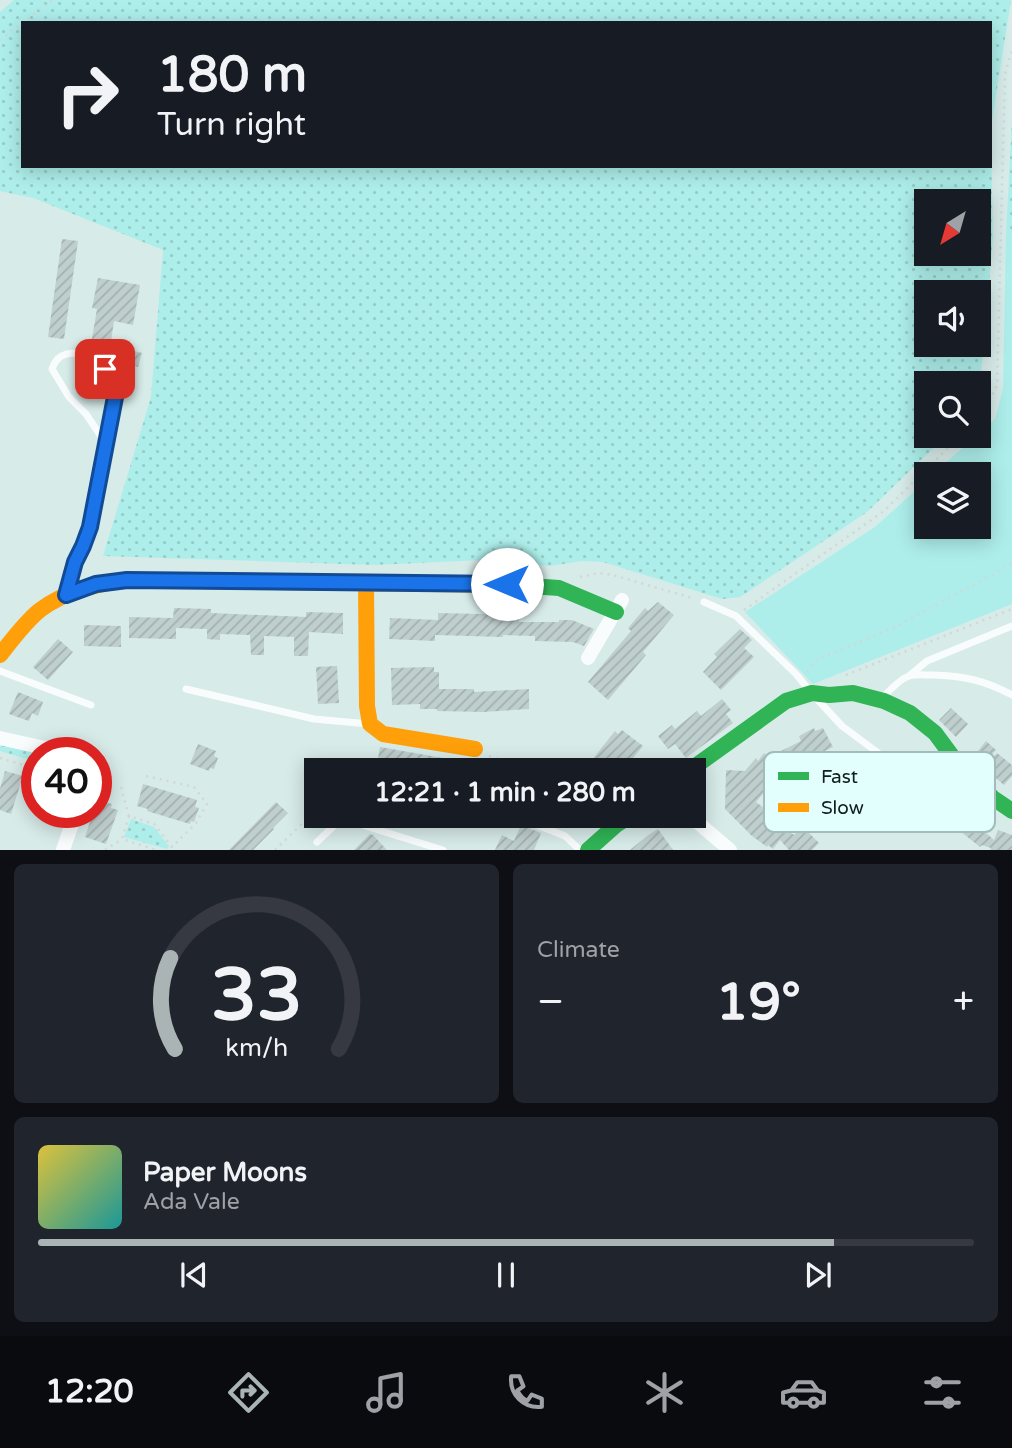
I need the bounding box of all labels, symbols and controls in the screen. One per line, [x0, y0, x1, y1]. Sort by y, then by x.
text: 180 m [157, 46, 307, 105]
icon: right [42, 49, 133, 140]
text: Turn right [157, 106, 306, 144]
north arrow [914, 189, 990, 266]
map controls [914, 189, 991, 539]
button: sound [914, 280, 991, 357]
pin [75, 339, 135, 399]
icon: arrive [86, 350, 124, 388]
button: search [914, 371, 991, 448]
button: layers [914, 462, 991, 539]
position arrow [470, 547, 544, 621]
speed limit sign: 40 [21, 737, 112, 828]
legend [764, 752, 995, 832]
text: Fast [821, 766, 858, 788]
text: 12:21 · 1 min · 280 m [374, 777, 636, 808]
text: Slow [821, 797, 864, 819]
text: Climate [537, 936, 620, 964]
text: 33 [211, 953, 302, 1041]
text: 19° [716, 971, 801, 1034]
text: − [537, 979, 564, 1025]
text: + [953, 979, 974, 1025]
text: km/h [225, 1033, 288, 1063]
text: Paper Moons [143, 1157, 307, 1188]
text: Ada Vale [143, 1188, 240, 1216]
icon: previous [175, 1256, 213, 1294]
icon: pause [487, 1256, 525, 1294]
icon: next [799, 1256, 837, 1294]
icon: directions [224, 1368, 273, 1417]
icon: music [362, 1368, 411, 1417]
icon: phone [501, 1368, 550, 1417]
icon: climate [640, 1368, 689, 1417]
icon: car [779, 1368, 828, 1417]
icon: filters [918, 1368, 967, 1417]
text: 12:20 [45, 1373, 134, 1411]

